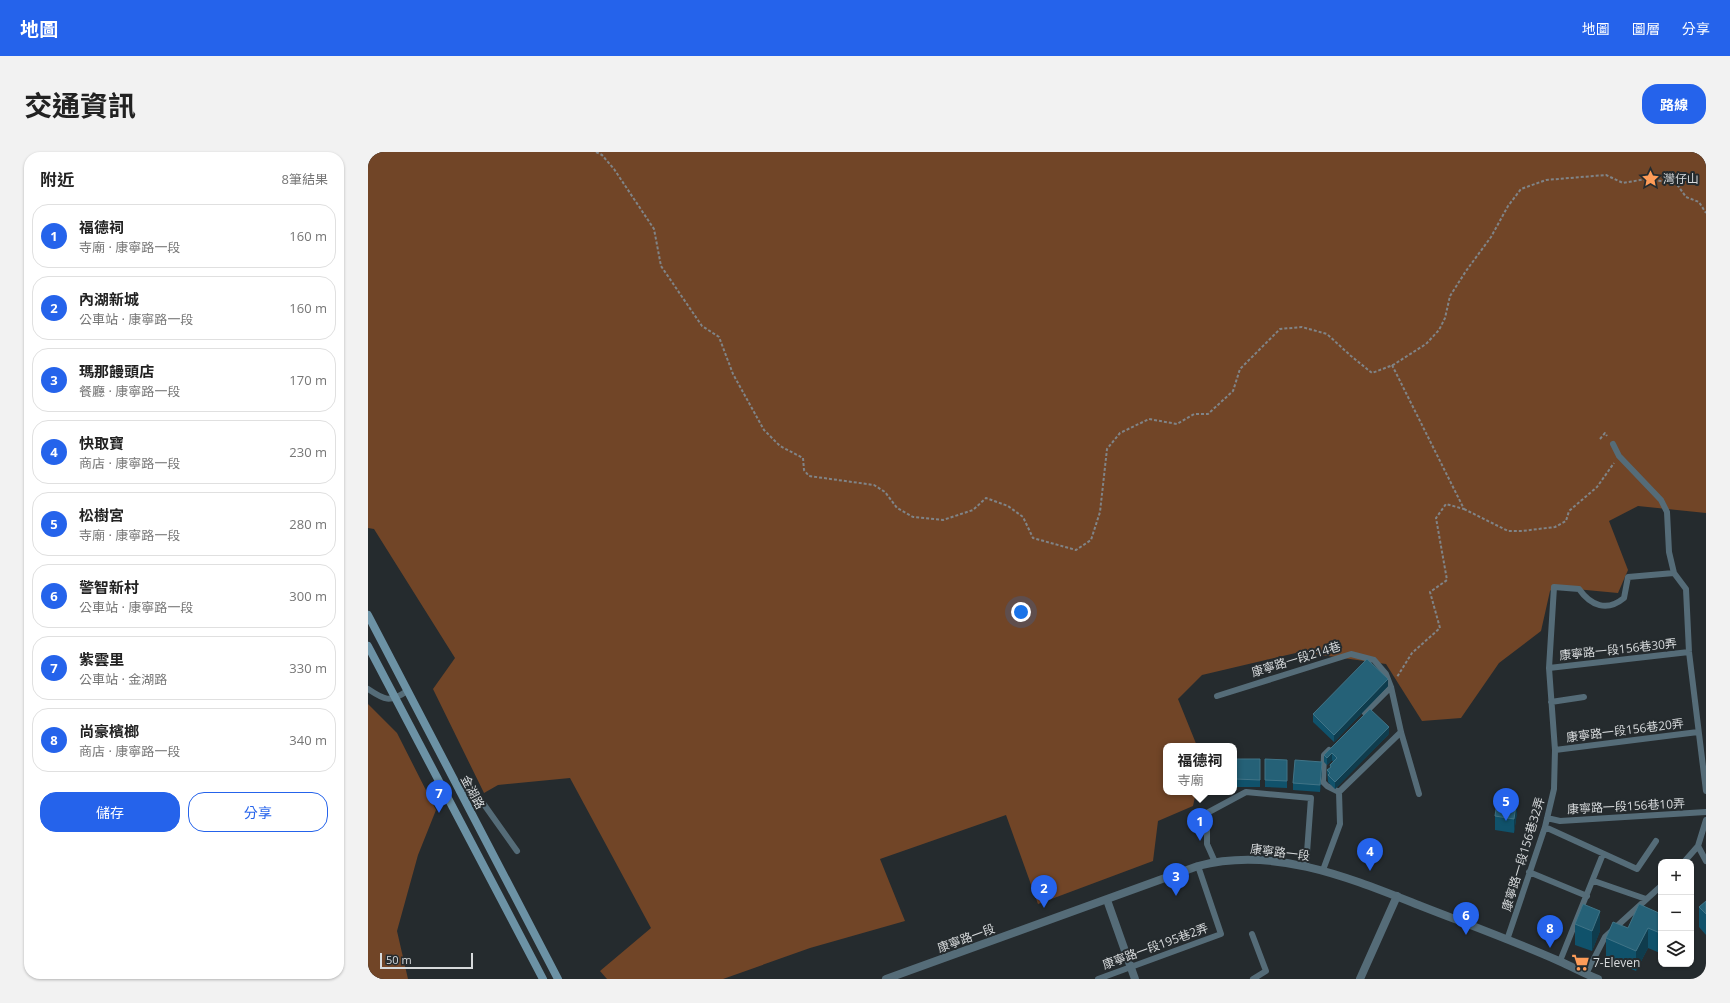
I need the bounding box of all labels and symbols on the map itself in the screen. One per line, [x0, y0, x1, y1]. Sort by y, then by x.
place icon: 灣仔山 [1640, 168, 1660, 188]
place label: 灣仔山 [1663, 170, 1699, 187]
your location [1011, 602, 1031, 622]
street label: 康寧路一段156巷30弄 [1558, 634, 1678, 664]
street label: 康寧路一段214巷 [1249, 637, 1343, 681]
street label: 康寧路一段156巷20弄 [1565, 714, 1685, 746]
street label: 金湖路 [457, 772, 489, 812]
pin: 7 [426, 780, 452, 813]
pin: 5 [1493, 788, 1519, 821]
street label: 康寧路一段156巷10弄 [1566, 794, 1686, 818]
street label: 康寧路一段156巷32弄 [1499, 795, 1547, 913]
pin: 1 [1187, 808, 1213, 841]
pin: 4 [1357, 838, 1383, 871]
street label: 康寧路一段 [1249, 840, 1311, 864]
pin: 3 [1163, 863, 1189, 896]
pin: 2 [1031, 875, 1057, 908]
pin: 6 [1453, 902, 1479, 935]
pin: 8 [1537, 915, 1563, 948]
street label: 康寧路一段195巷2弄 [1100, 919, 1210, 973]
street label: 康寧路一段 [935, 920, 997, 956]
scale bar [380, 951, 473, 970]
supermarket icon: 7-Eleven [1570, 952, 1590, 972]
place label: 7-Eleven [1593, 954, 1640, 971]

